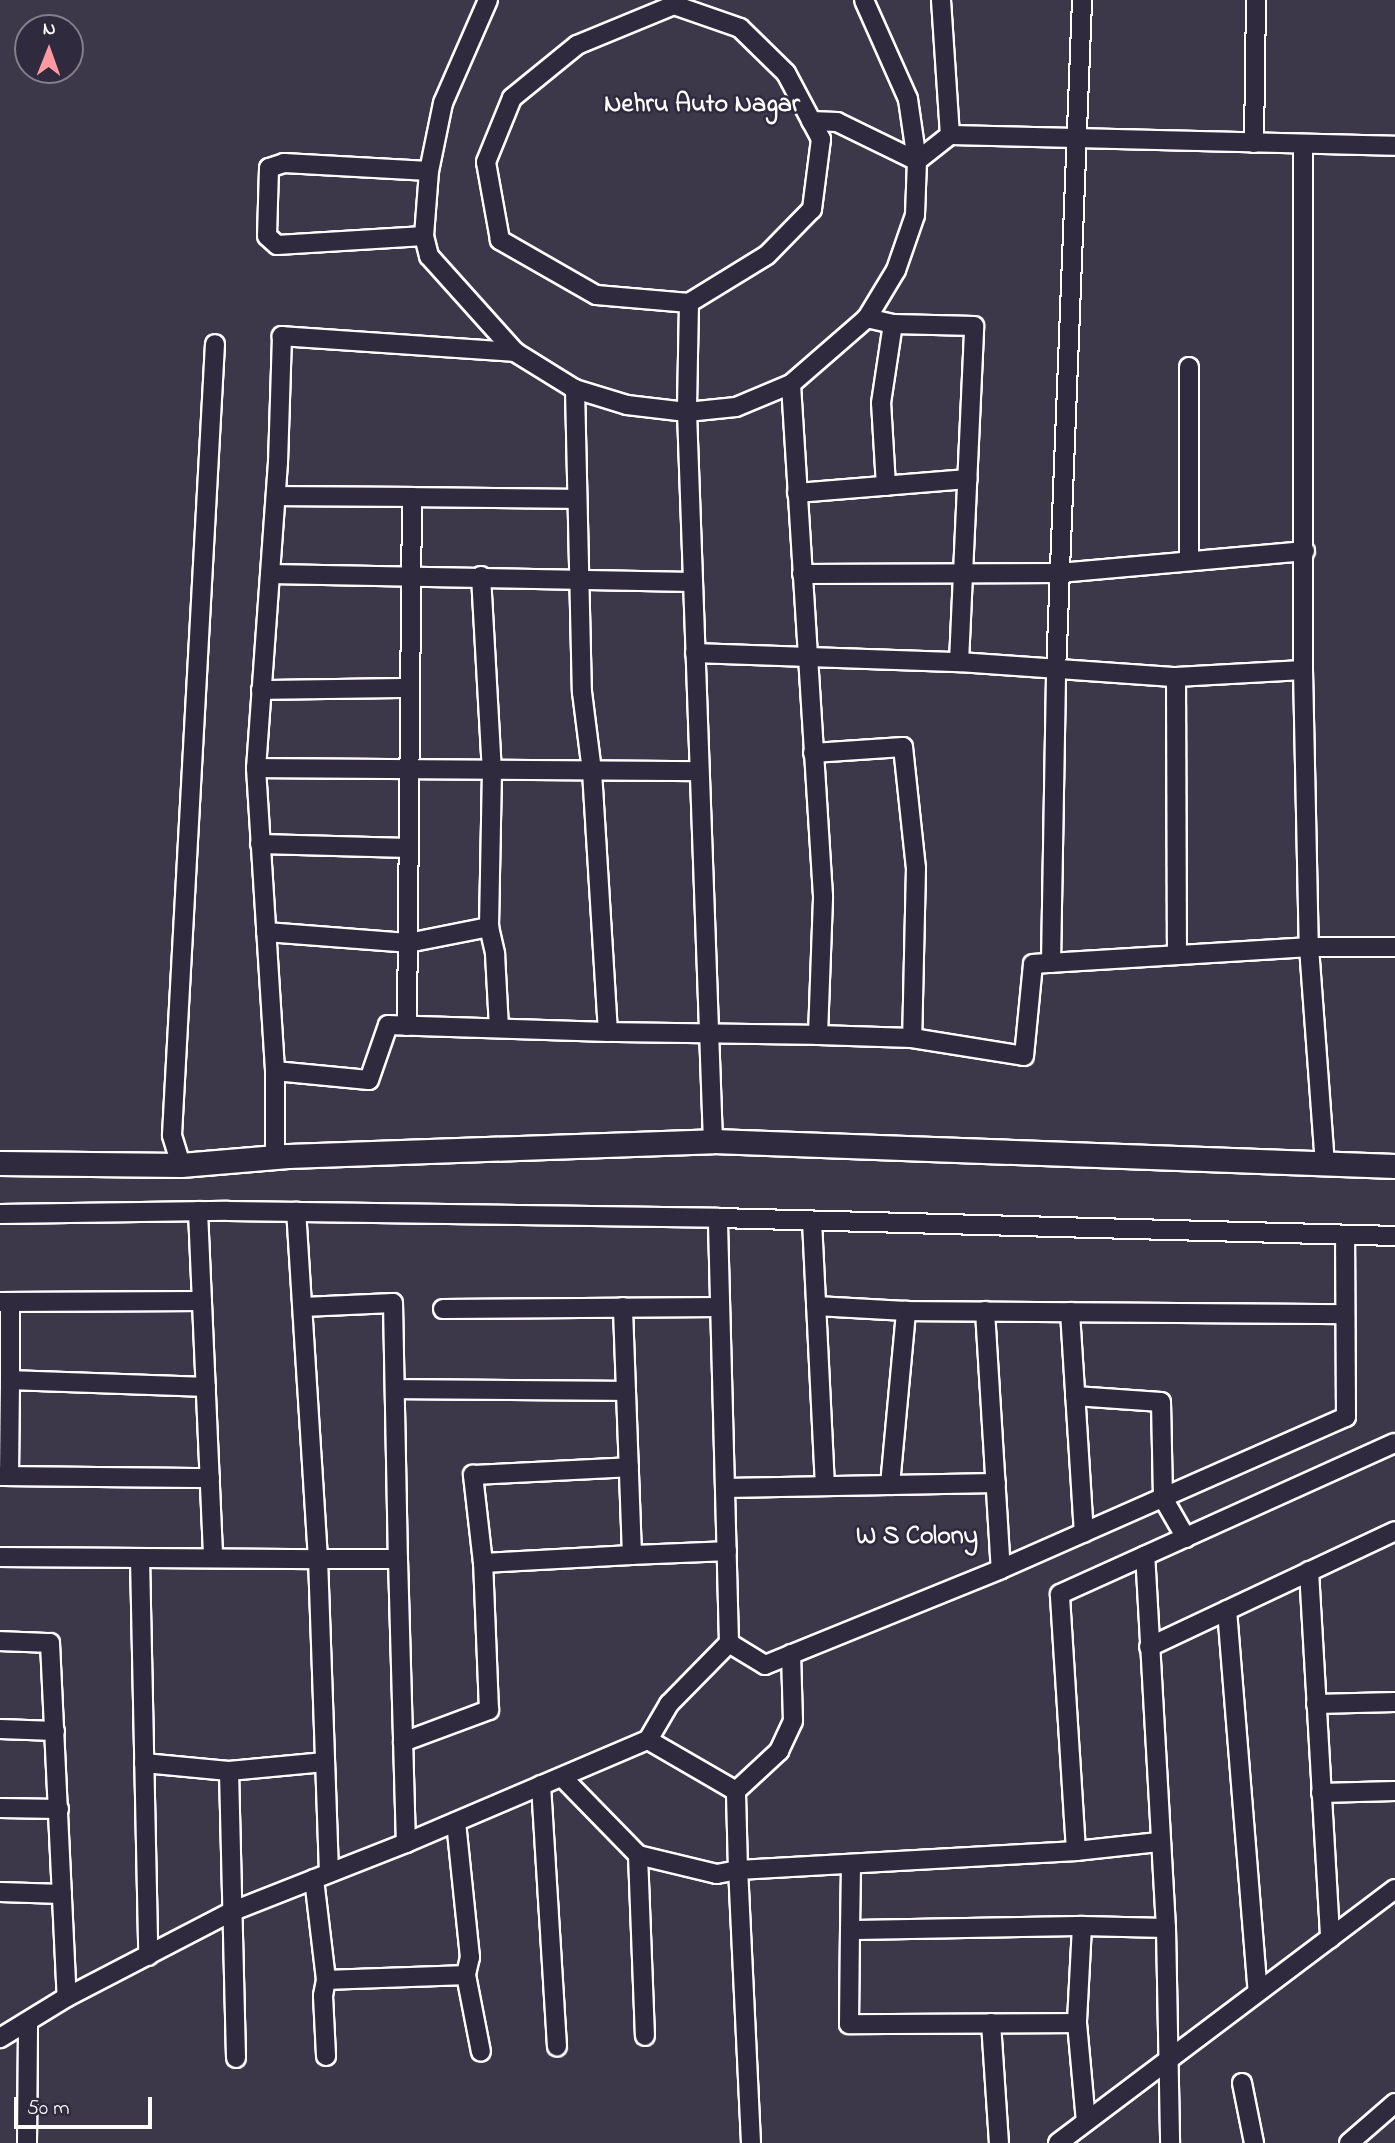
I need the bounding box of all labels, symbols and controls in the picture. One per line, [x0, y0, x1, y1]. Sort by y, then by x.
north arrow [14, 14, 84, 84]
text: N [43, 16, 56, 43]
district label: Nehru Auto Nagar [604, 90, 800, 122]
district label: W S Colony [856, 1522, 978, 1554]
scale bar [18, 2084, 156, 2128]
text: 50 m [27, 2094, 70, 2124]

